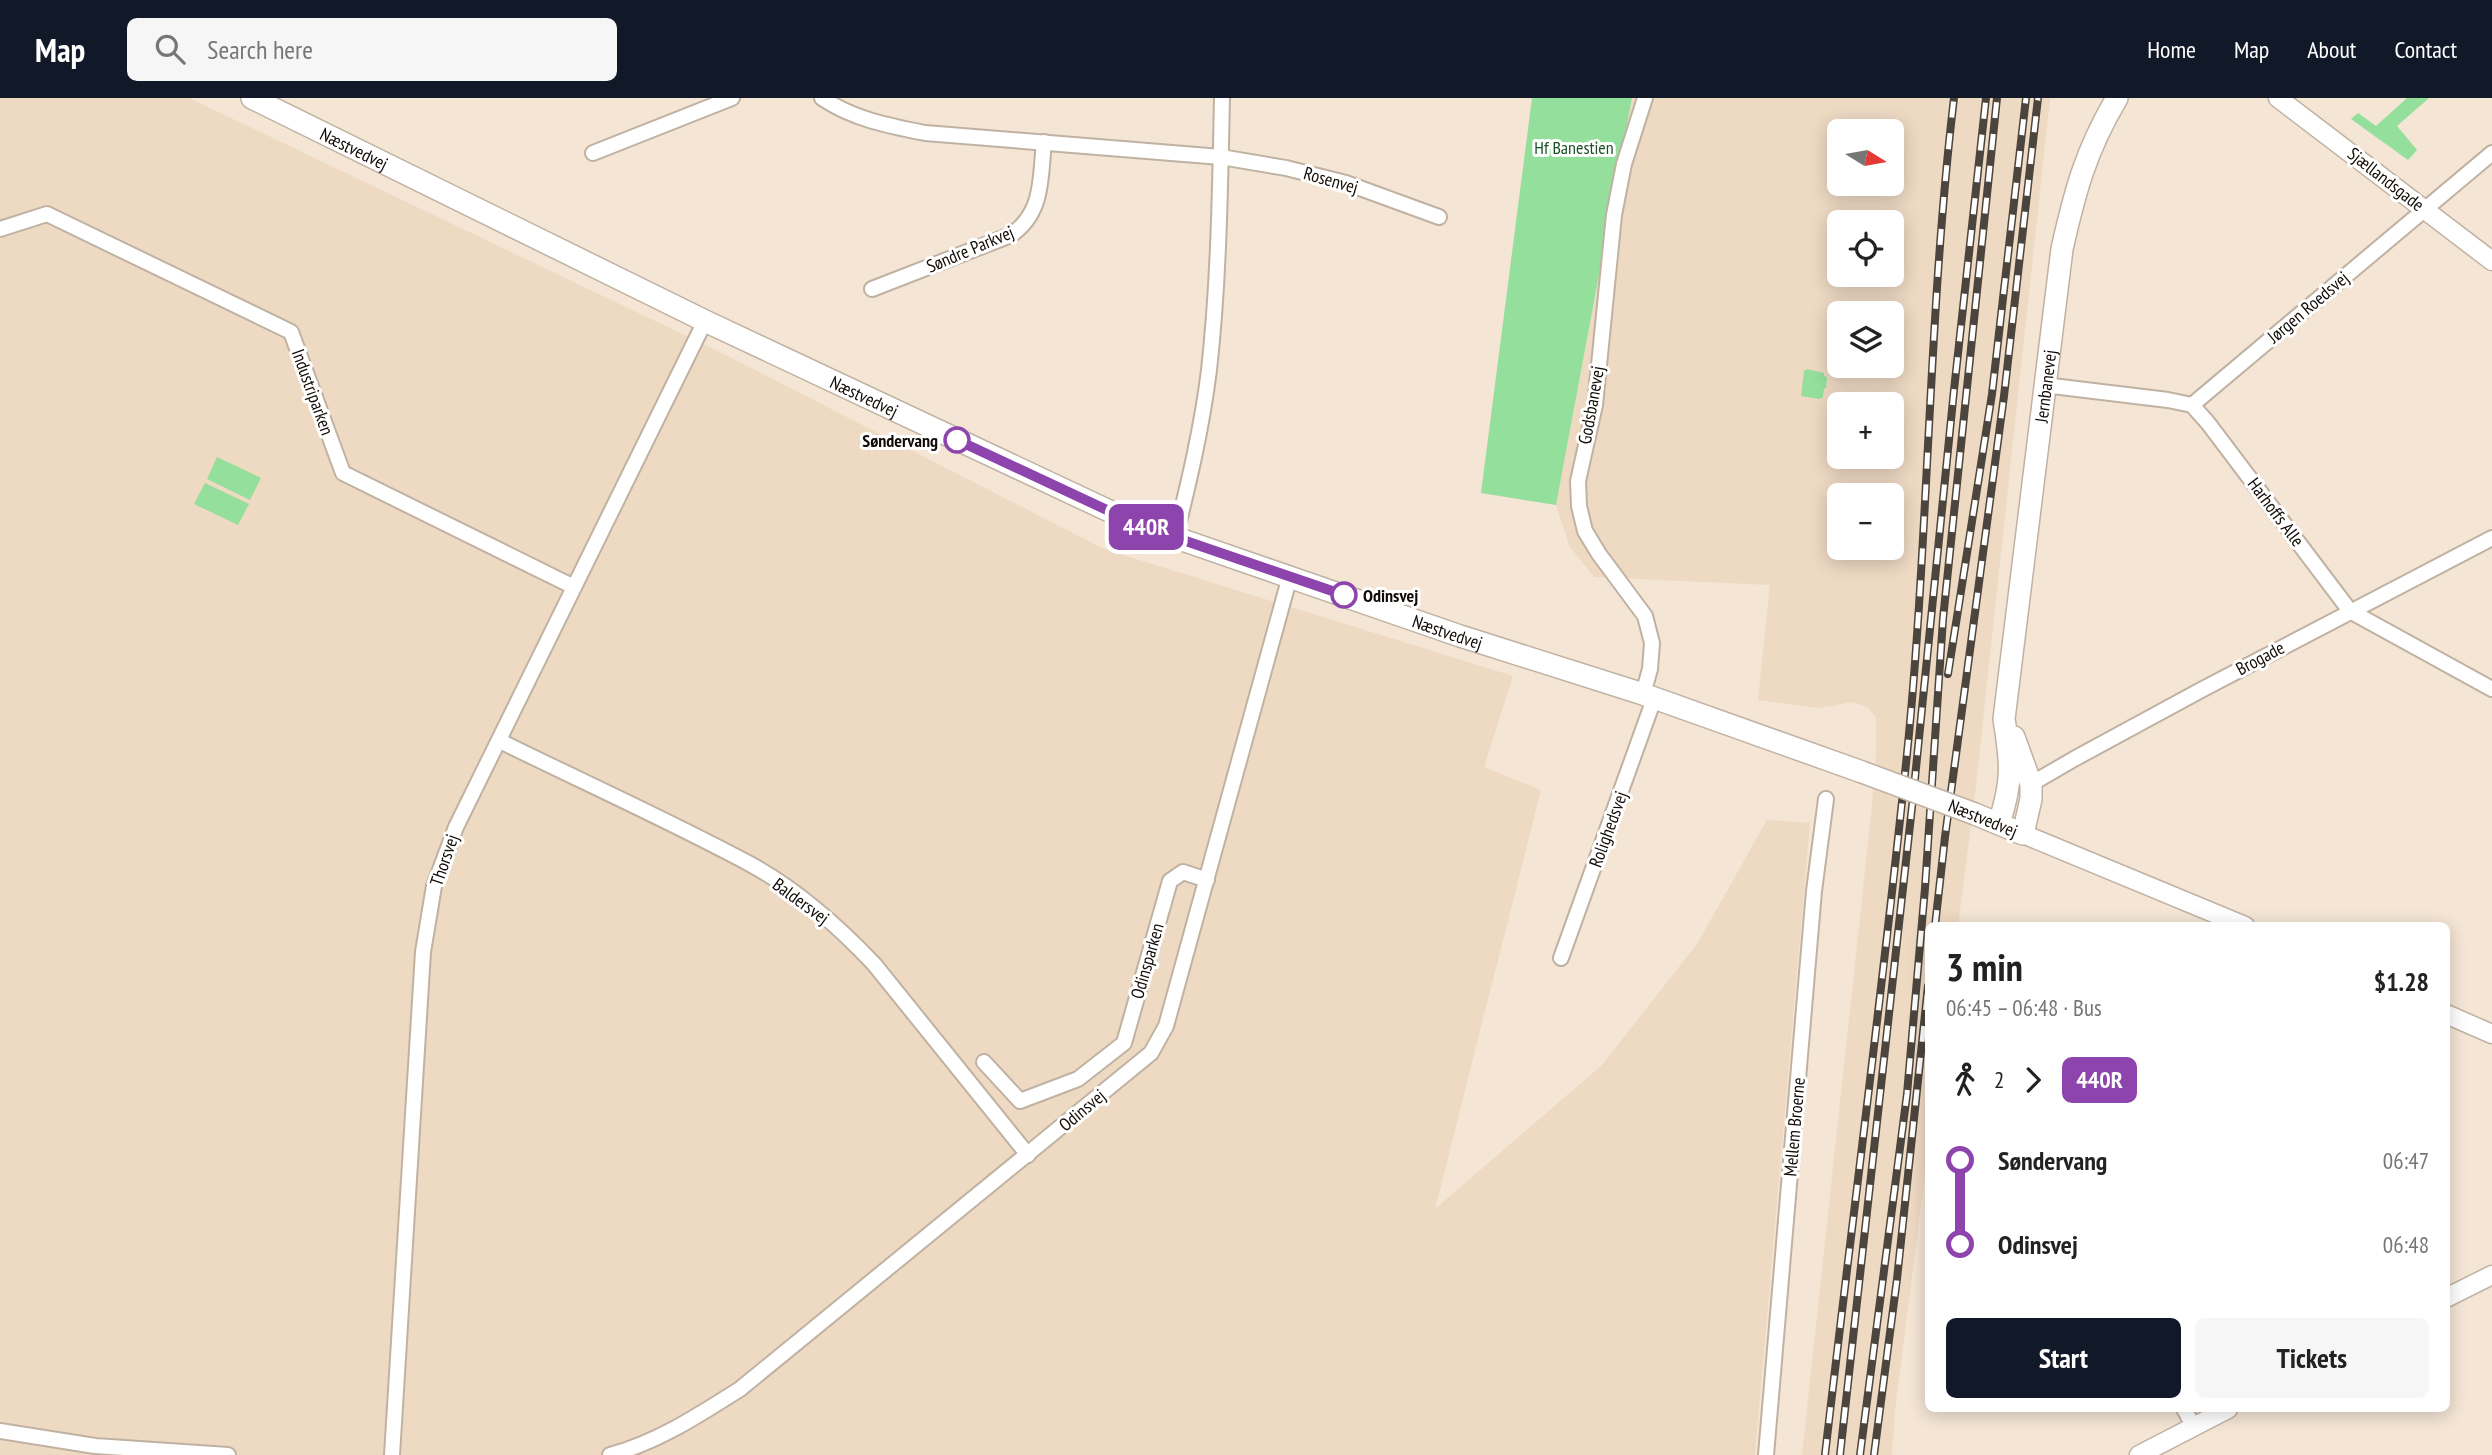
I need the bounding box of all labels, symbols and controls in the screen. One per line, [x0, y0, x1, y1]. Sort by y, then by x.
search box [127, 18, 617, 81]
text: Map [35, 28, 85, 71]
icon: search [151, 30, 189, 68]
text: Search here [207, 33, 313, 66]
text: Home [2147, 34, 2196, 65]
text: Map [2234, 34, 2269, 65]
text: About [2307, 34, 2356, 65]
text: Contact [2394, 34, 2457, 65]
north arrow [1827, 119, 1904, 196]
map controls [1827, 119, 1904, 560]
street label: Næstvedvej [317, 122, 392, 175]
park label: Hf Banestien [1534, 136, 1614, 159]
street label: Sjællandsgade [2343, 142, 2429, 216]
street label: Rosenvej [1301, 161, 1361, 199]
button: locate [1827, 210, 1904, 287]
street label: Søndre Parkvej [923, 220, 1017, 278]
street label: Jørgen Roedsvej [2262, 266, 2353, 348]
button: layers [1827, 301, 1904, 378]
street label: Industriparken [287, 346, 339, 438]
street label: Jernbanevej [2029, 348, 2061, 425]
street label: Godsbanevej [1573, 364, 1609, 446]
street label: Næstvedvej [827, 370, 902, 422]
button: + [1827, 392, 1904, 469]
marker: Søndervang [944, 427, 970, 453]
place label: Søndervang [862, 429, 938, 452]
street label: Harhoffs Alle [2243, 473, 2309, 551]
button: − [1827, 483, 1904, 560]
line badge: 440R [1097, 504, 1195, 550]
text: 440R [1123, 511, 1169, 542]
marker: Odinsvej [1331, 582, 1357, 608]
place label: Odinsvej [1363, 584, 1418, 607]
street label: Næstvedvej [1409, 609, 1486, 654]
street label: Brogade [2232, 636, 2288, 680]
street label: Rolighedsvej [1584, 788, 1632, 870]
street label: Næstvedvej [1945, 794, 2021, 842]
street label: Thorsvej [424, 831, 464, 889]
street label: Baldersvej [768, 873, 834, 929]
street label: Odinsparken [1125, 920, 1169, 1002]
text: 3 min [1946, 942, 2023, 991]
text: $1.28 [2374, 965, 2429, 998]
text: 06:45 – 06:48 · Bus [1946, 993, 2102, 1022]
icon: walk [1946, 1061, 1984, 1099]
icon: forward [2014, 1061, 2052, 1099]
text: 440R [2076, 1064, 2123, 1095]
text: 2 [1994, 1065, 2004, 1094]
street label: Mellem Broerne [1778, 1077, 1810, 1177]
street label: Odinsvej [1054, 1084, 1110, 1136]
text: Søndervang [1998, 1144, 2107, 1177]
text: 06:47 [2383, 1146, 2429, 1175]
text: Odinsvej [1998, 1228, 2078, 1261]
text: 06:48 [2383, 1230, 2429, 1259]
button: Start [1946, 1318, 2181, 1398]
button: Tickets [2195, 1318, 2429, 1398]

